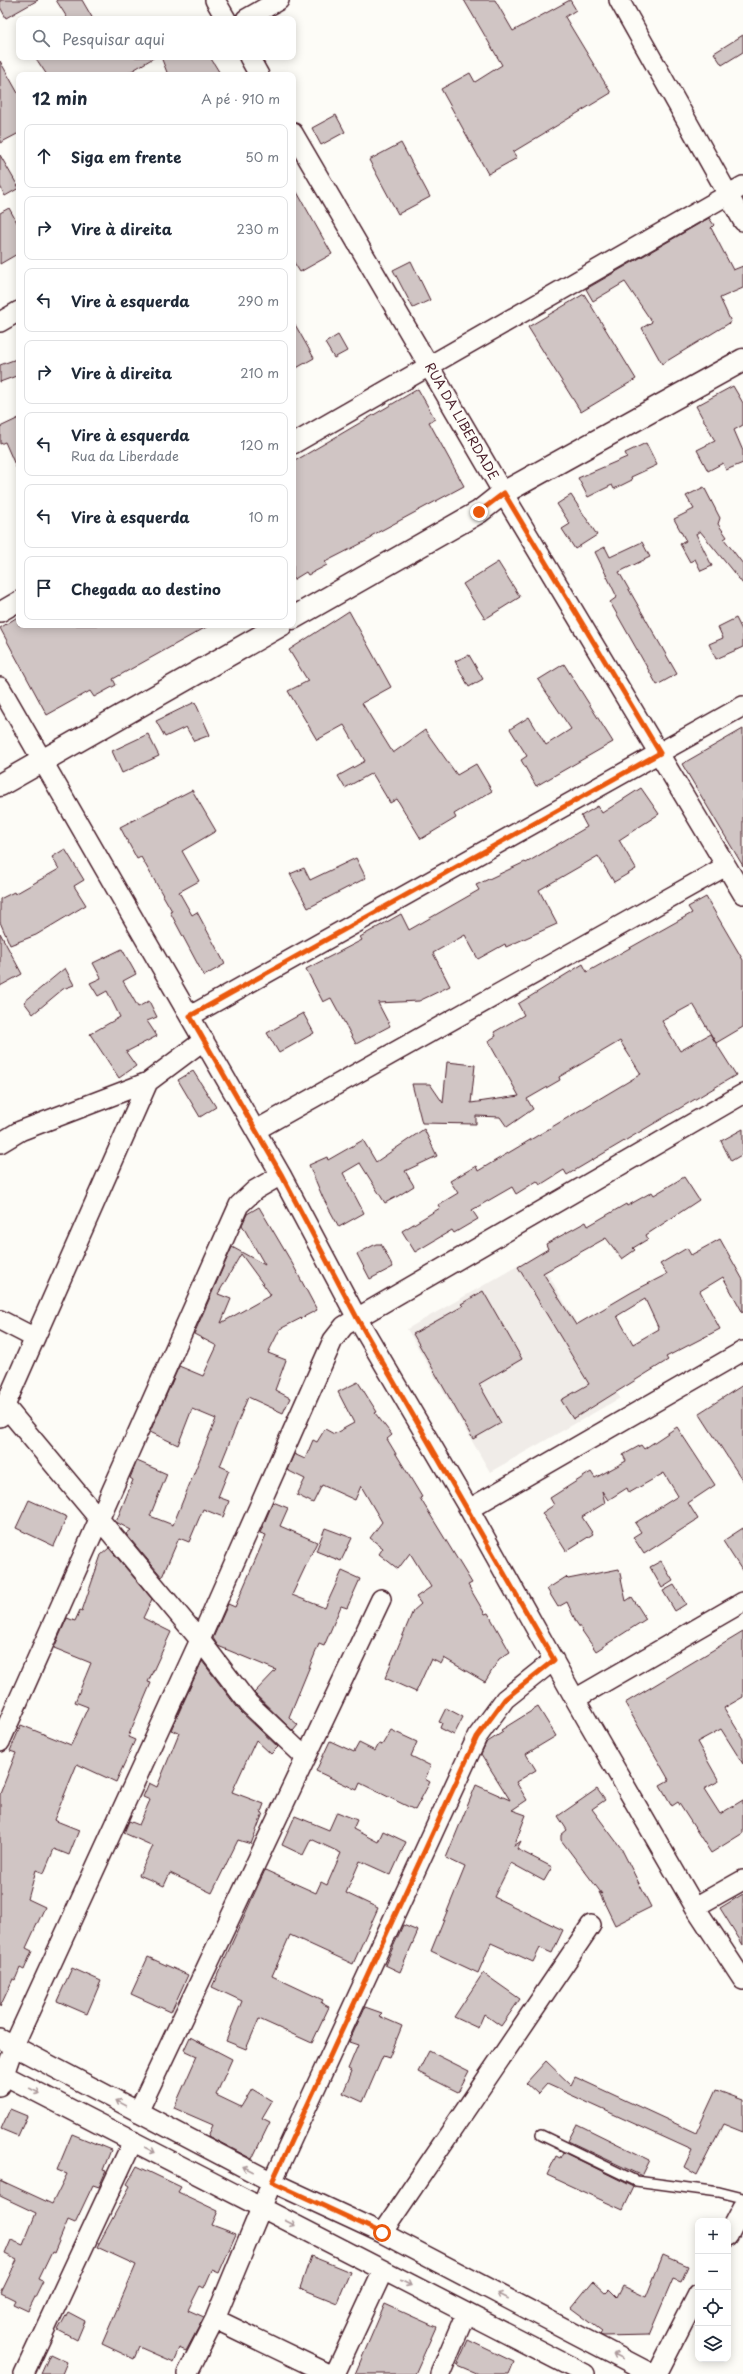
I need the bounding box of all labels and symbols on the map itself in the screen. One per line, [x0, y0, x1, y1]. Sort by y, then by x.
street label: RUA DA LIBERDADE [421, 359, 504, 483]
route end [470, 503, 488, 521]
one-way arrow [29, 2088, 41, 2095]
one-way arrow [115, 2098, 127, 2106]
one-way arrow [144, 2147, 156, 2155]
one-way arrow [243, 2165, 255, 2172]
one-way arrow [284, 2220, 296, 2228]
route start [373, 2224, 391, 2242]
one-way arrow [400, 2279, 412, 2287]
one-way arrow [497, 2292, 509, 2299]
one-way arrow [612, 2352, 624, 2359]

